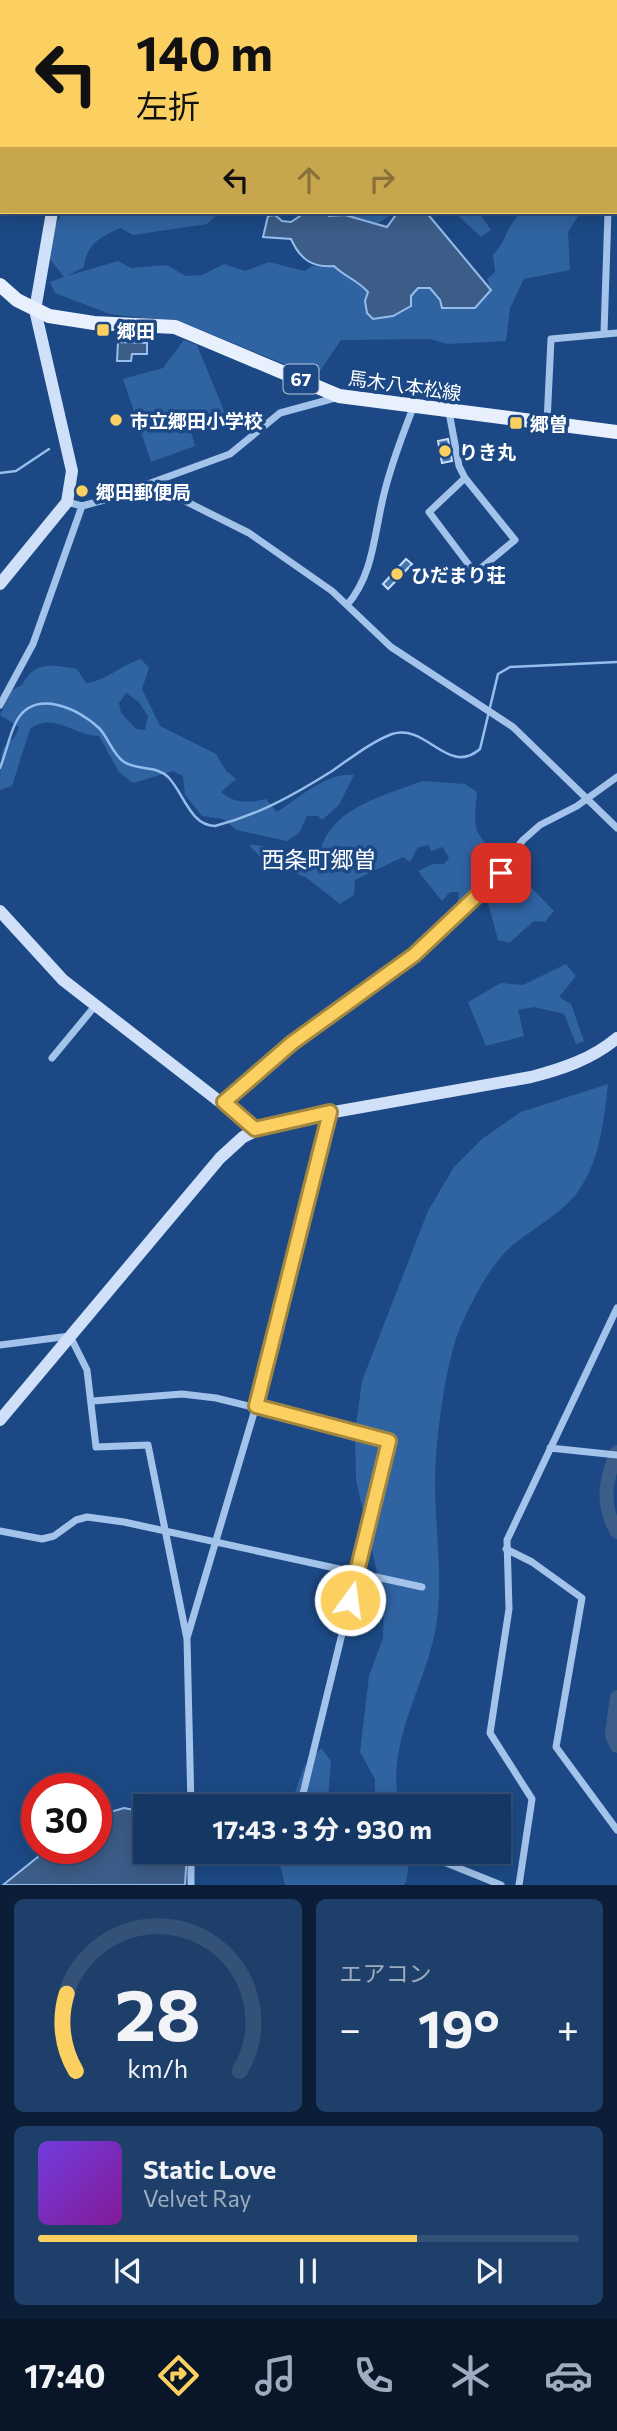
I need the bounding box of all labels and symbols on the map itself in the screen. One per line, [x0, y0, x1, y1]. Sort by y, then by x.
place label: 郷田 [117, 319, 155, 342]
marker: 郷田 [95, 322, 111, 338]
road number: 67 [284, 365, 318, 394]
street label: 馬木八本松線 [347, 366, 463, 404]
place label: 市立郷田小学校 [130, 409, 263, 432]
marker: 市立郷田小学校 [108, 412, 124, 428]
place label: 郷曽 [530, 412, 568, 435]
marker: 郷曽 [508, 415, 524, 431]
place label: りき丸 [459, 440, 516, 463]
marker: りき丸 [437, 443, 453, 459]
place label: 郷田郵便局 [96, 480, 191, 503]
marker: 郷田郵便局 [74, 483, 90, 499]
place label: ひだまり荘 [411, 563, 506, 586]
marker: ひだまり荘 [389, 566, 405, 582]
pin [471, 843, 531, 903]
district label: 西条町郷曽 [262, 845, 377, 873]
position arrow [313, 1563, 387, 1637]
speed limit sign: 30 [21, 1773, 112, 1864]

